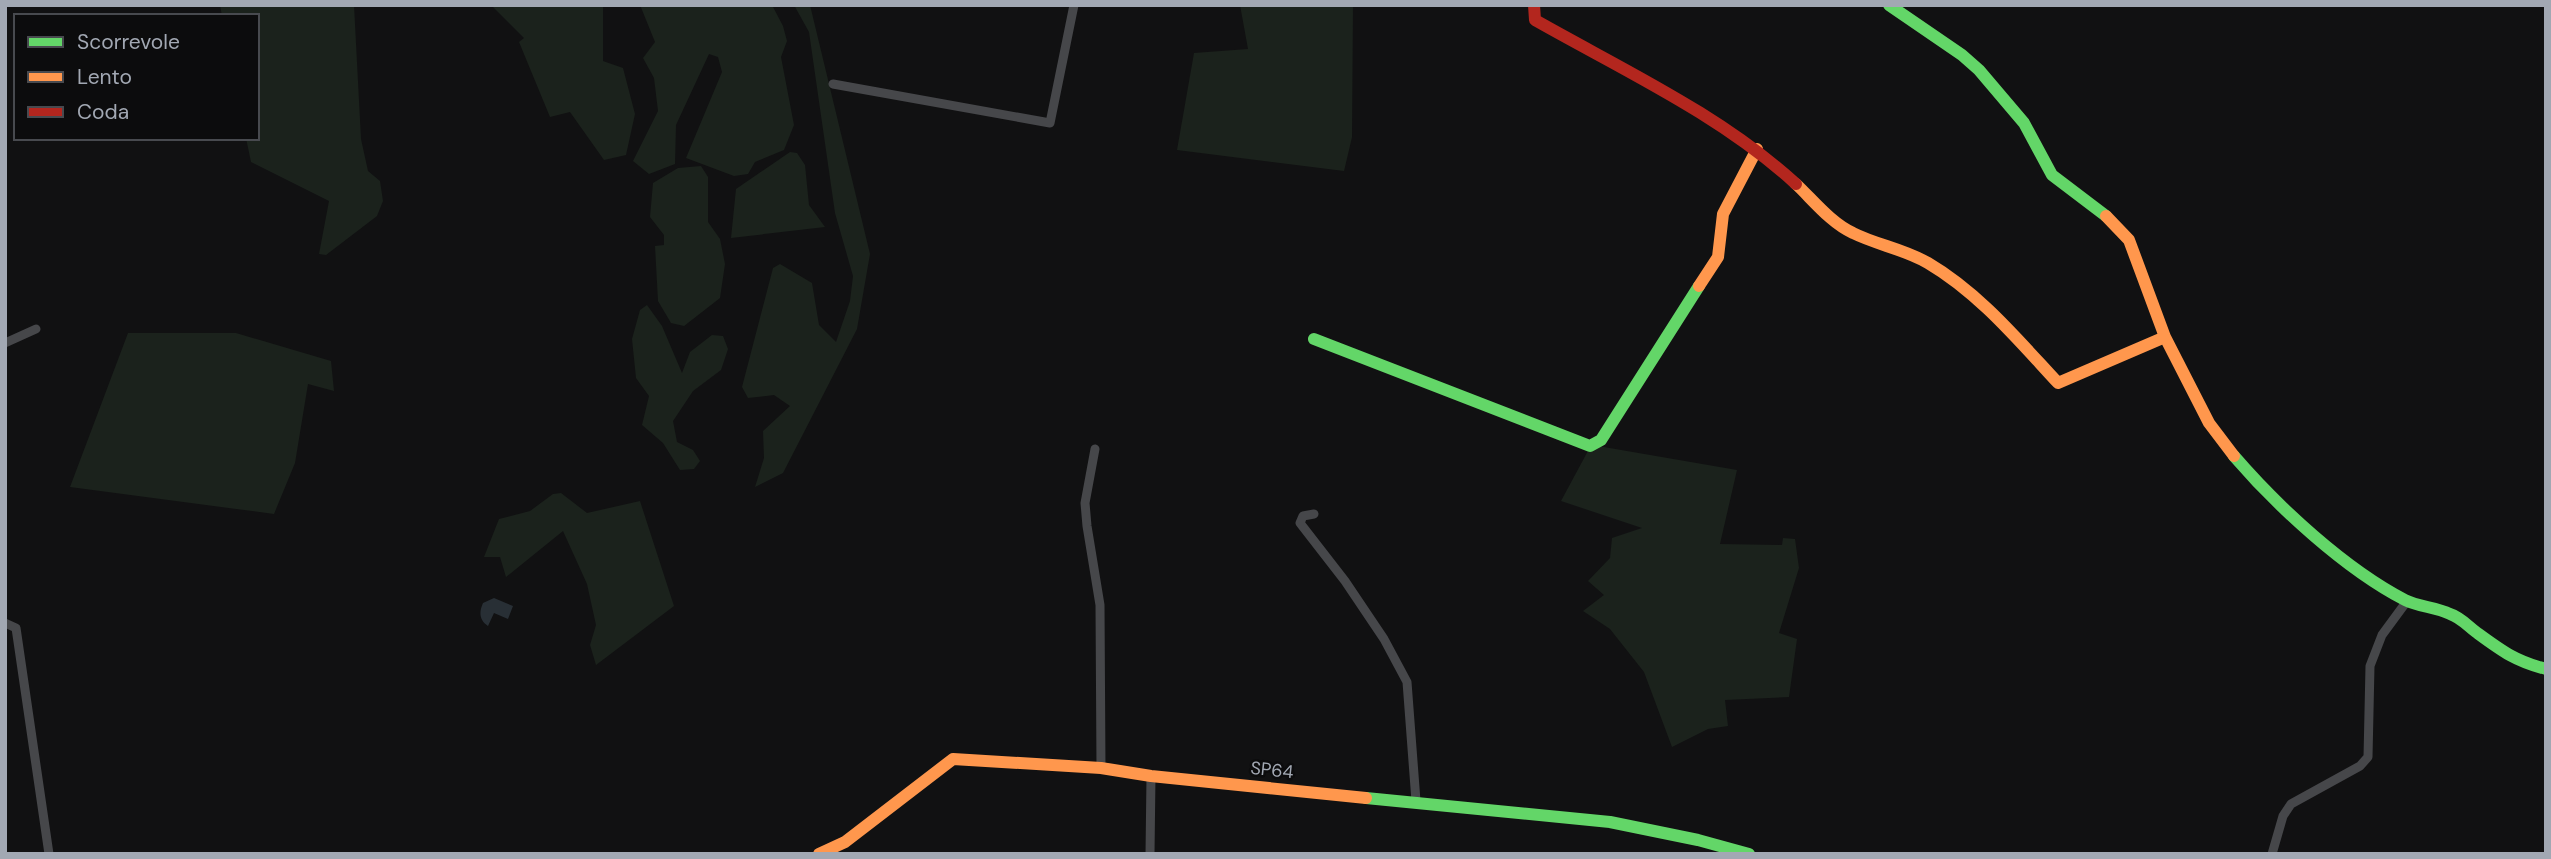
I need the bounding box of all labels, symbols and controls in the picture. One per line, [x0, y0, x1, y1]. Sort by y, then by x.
legend [14, 14, 259, 140]
text: Scorrevole [77, 28, 180, 56]
text: Lento [77, 63, 132, 91]
text: Coda [77, 98, 129, 126]
street label: SP64 [1249, 756, 1295, 784]

